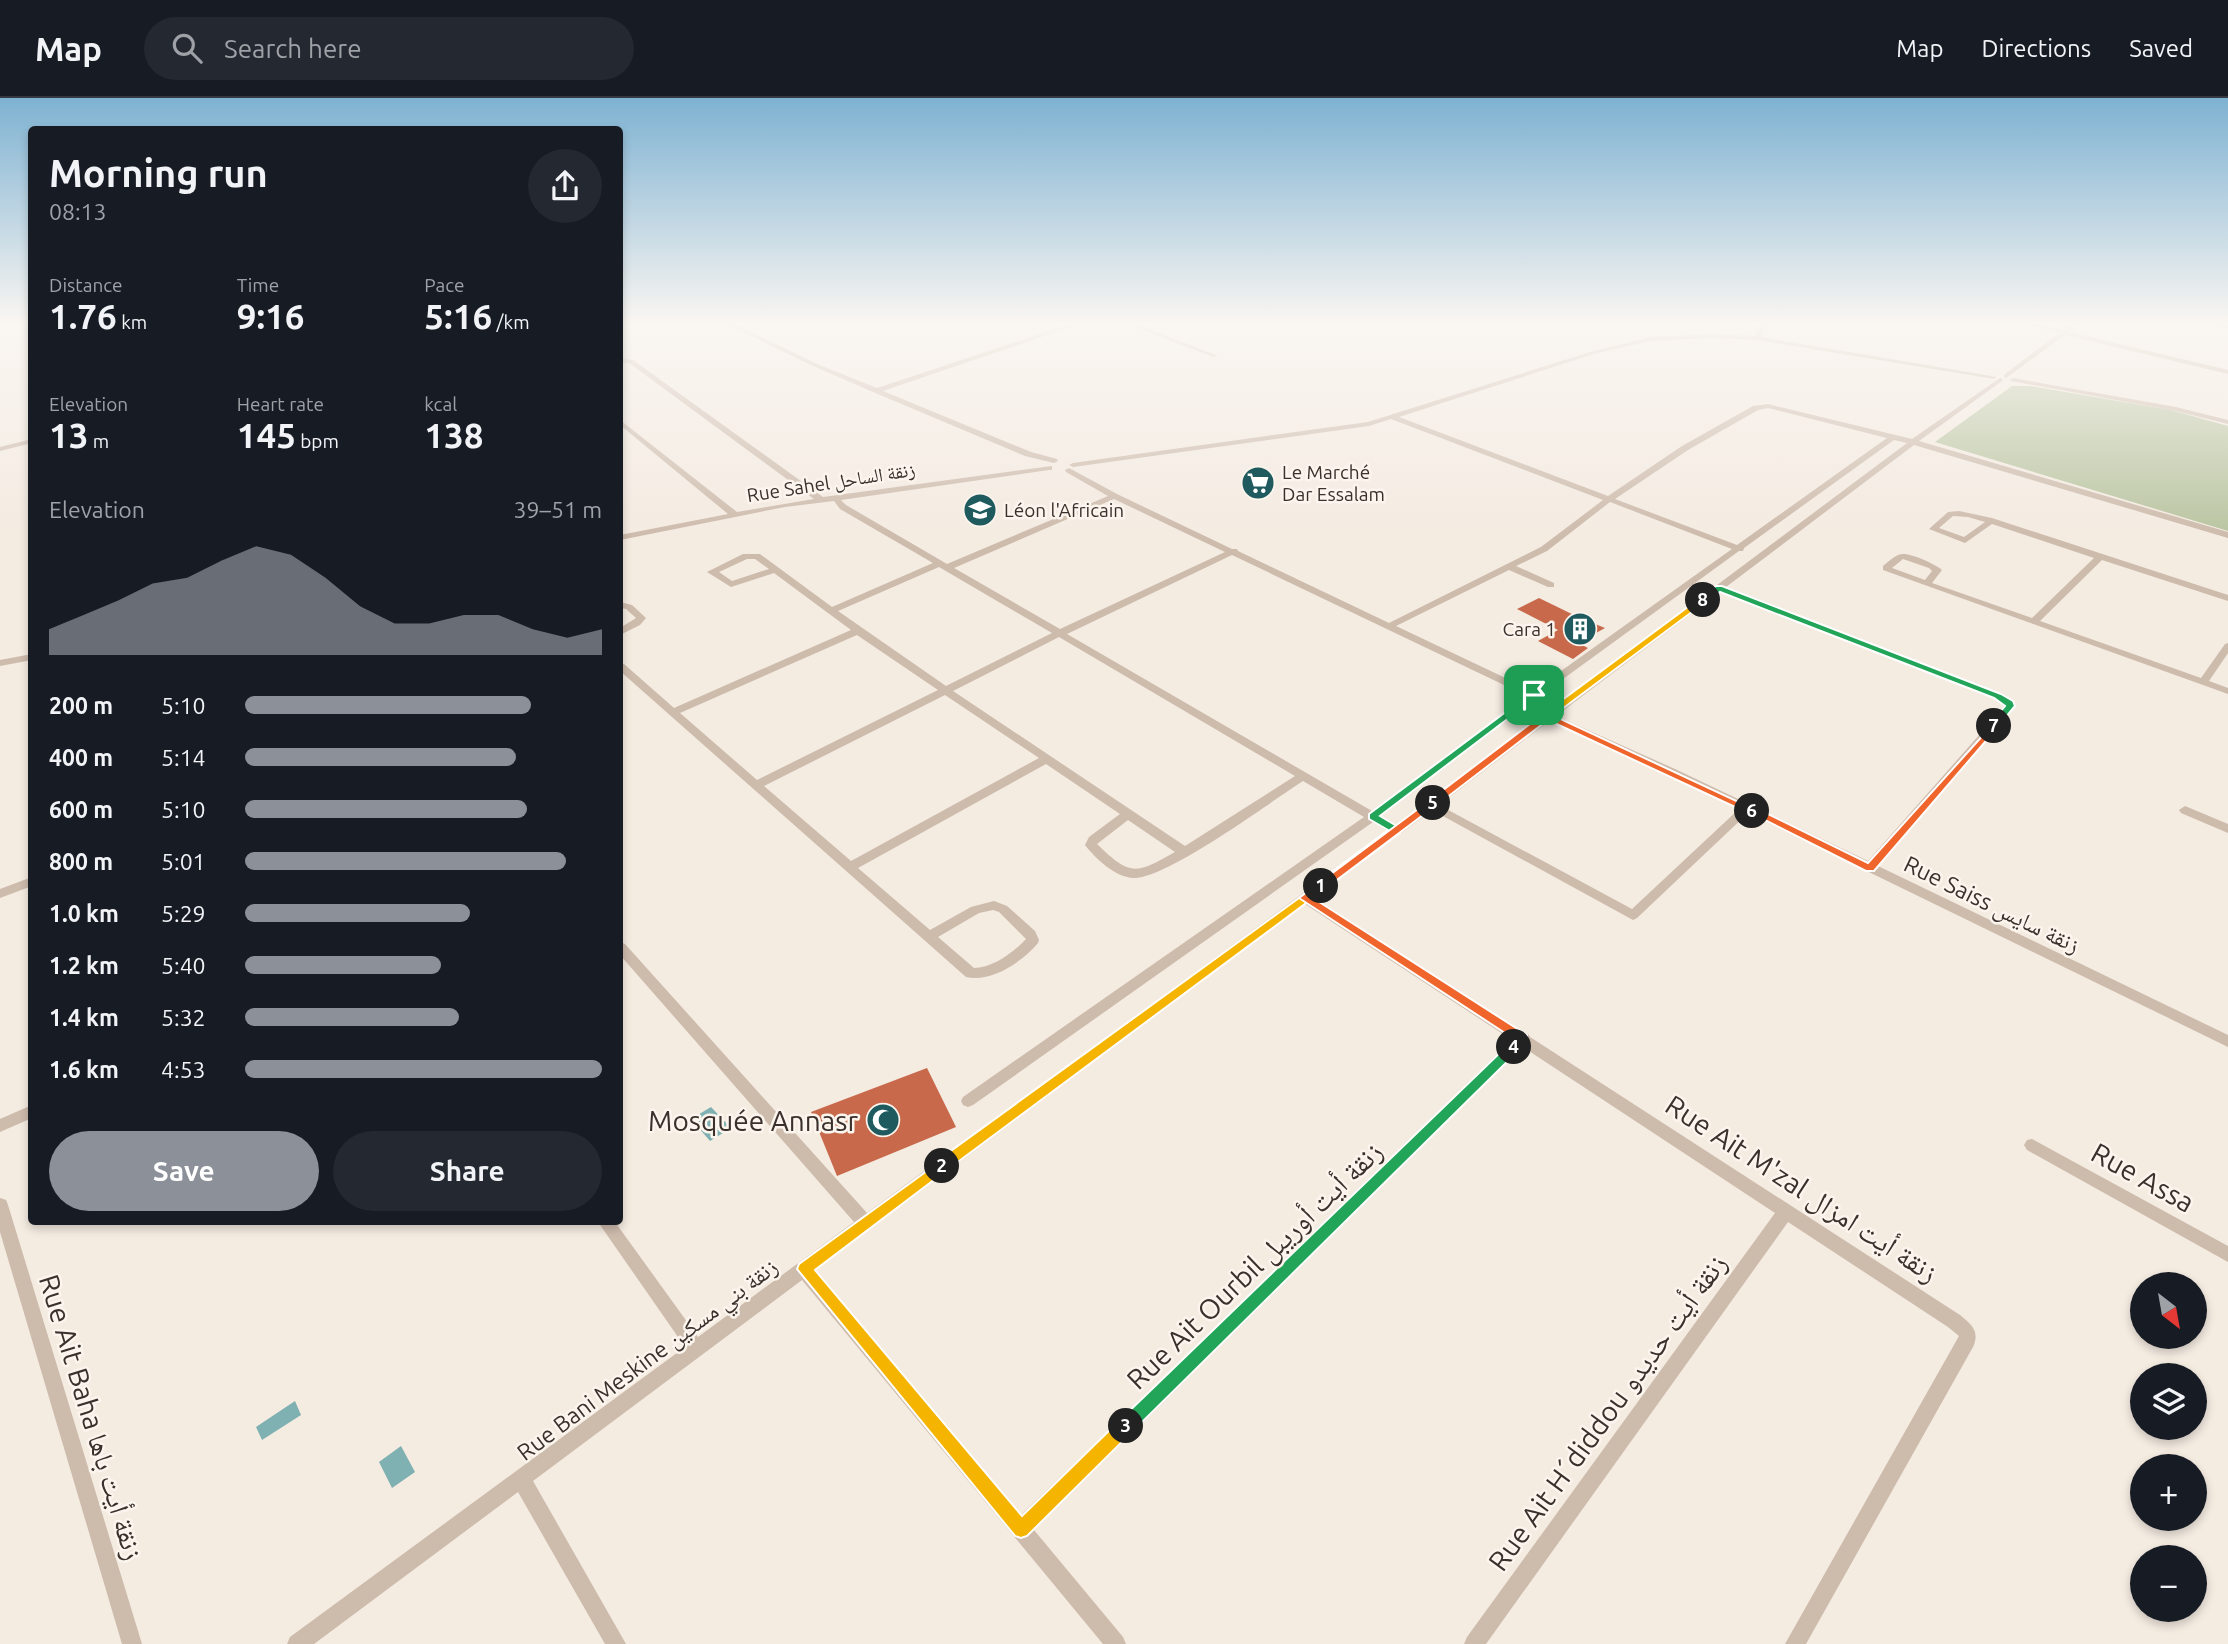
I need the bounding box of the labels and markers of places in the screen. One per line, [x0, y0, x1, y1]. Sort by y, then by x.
place label: Le Marché Dar Essalam [1282, 461, 1385, 505]
supermarket icon: Le Marché Dar Essalam [1239, 464, 1277, 502]
school or university icon: Léon l'Africain [961, 491, 999, 529]
place label: Léon l'Africain [1004, 499, 1124, 521]
pin: 8 [1686, 582, 1720, 618]
building icon: Cara 1 [1561, 610, 1599, 648]
place label: Cara 1 [1503, 618, 1556, 640]
pin [1504, 665, 1564, 725]
pin: 7 [1976, 708, 2011, 744]
pin: 5 [1416, 786, 1450, 820]
pin: 6 [1734, 794, 1770, 828]
pin: 1 [1304, 868, 1338, 904]
pin: 4 [1496, 1030, 1532, 1065]
mosque icon: Mosquée Annasr [864, 1101, 902, 1139]
place label: Mosquée Annasr [648, 1105, 858, 1136]
pin: 2 [925, 1148, 960, 1184]
pin: 3 [1108, 1408, 1144, 1444]

